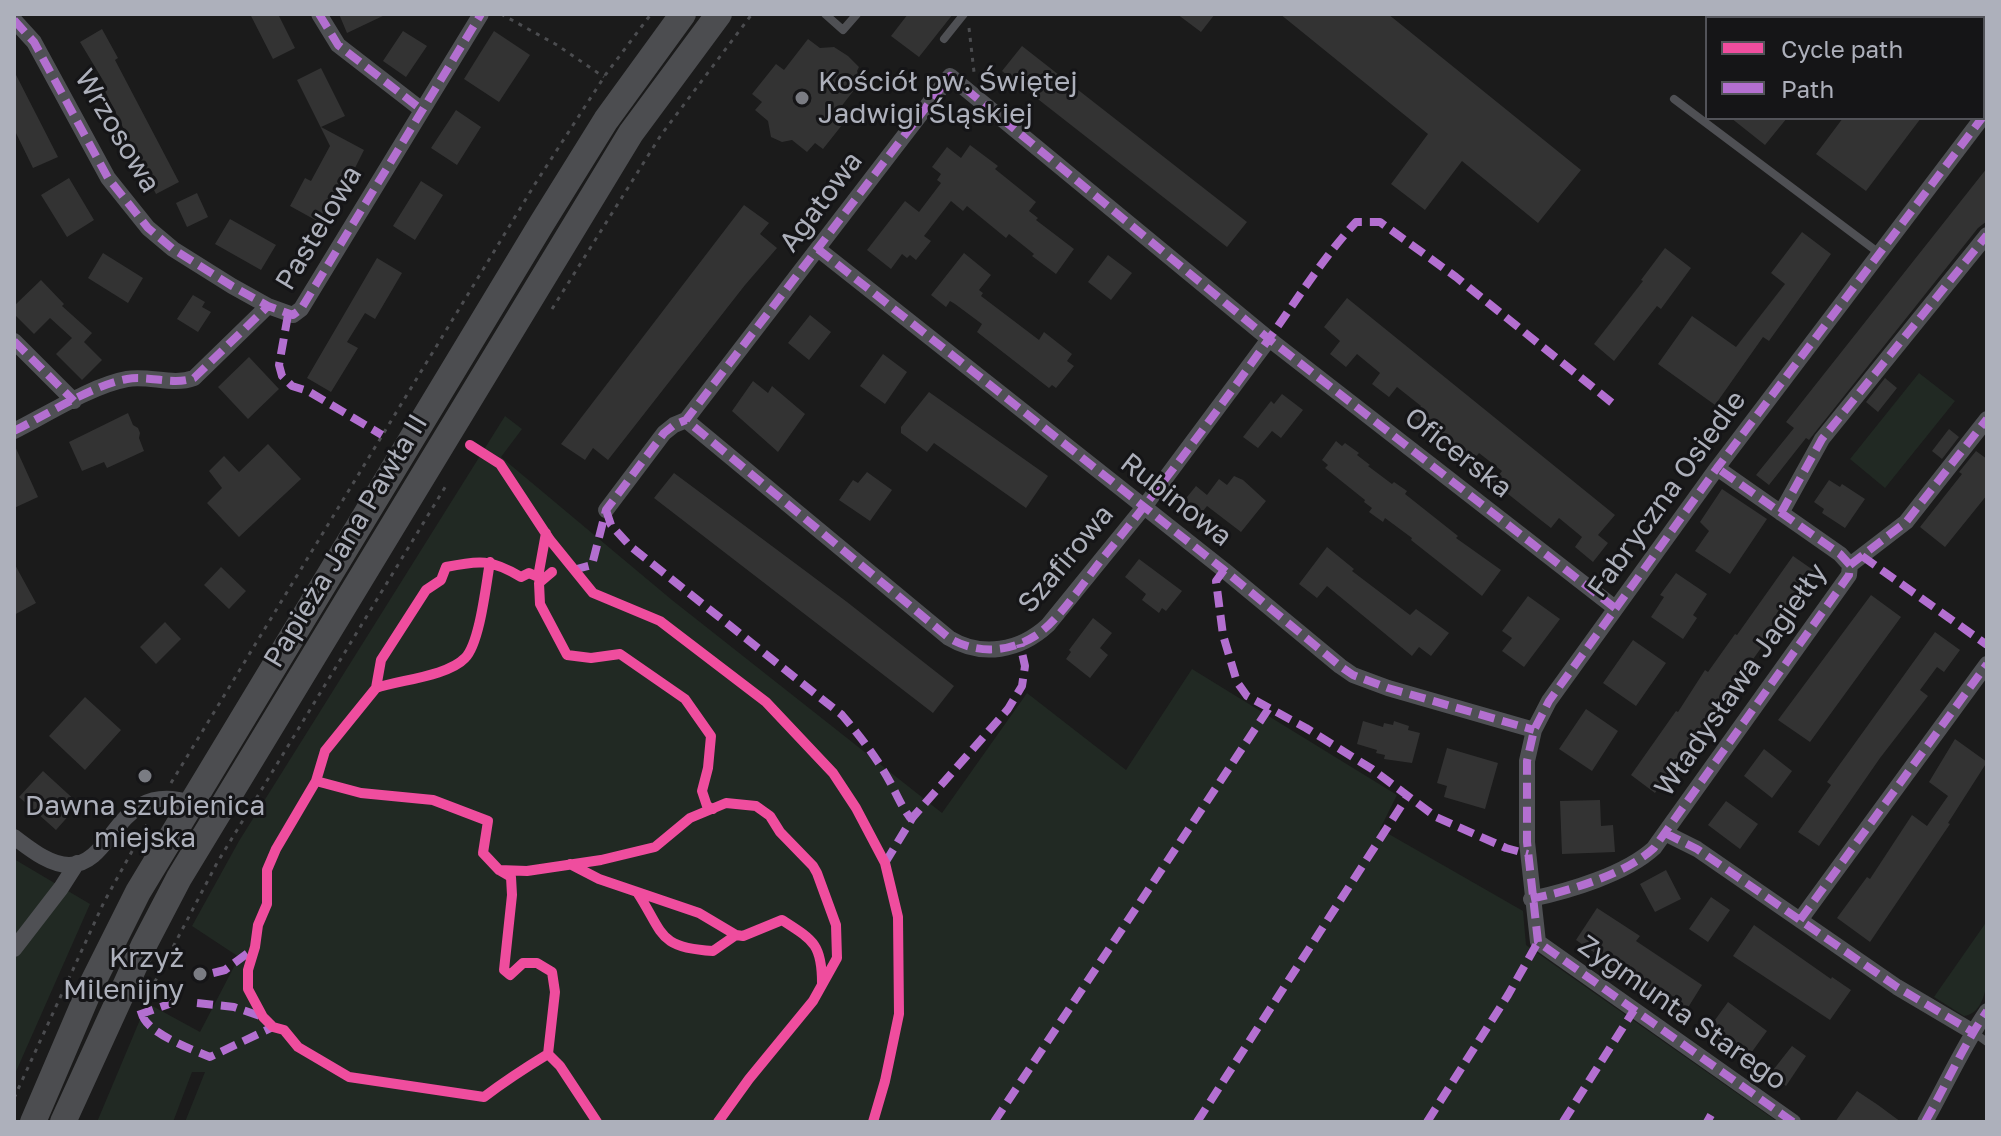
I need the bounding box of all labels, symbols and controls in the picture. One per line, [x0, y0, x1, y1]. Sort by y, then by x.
legend [1705, 16, 1985, 120]
text: Cycle path [1781, 34, 1903, 63]
street label: Wrzosowa [67, 63, 167, 199]
place label: Kościół pw. Świętej Jadwigi Śląskiej [818, 65, 1078, 131]
text: Path [1781, 74, 1834, 103]
marker: Kościół pw. Świętej Jadwigi Śląskiej [793, 89, 811, 107]
street label: Agatowa [772, 145, 870, 259]
street label: Pastelowa [269, 160, 369, 296]
street label: Fabryczna Osiedle [1581, 384, 1753, 604]
street label: Oficerska [1398, 401, 1518, 505]
street label: Papieża Jana Pawła II [257, 408, 435, 674]
street label: Rubinowa [1114, 446, 1238, 554]
street label: Szafirowa [1011, 498, 1121, 620]
street label: Władysława Jagiełły [1648, 557, 1834, 803]
marker: Dawna szubienica miejska [136, 767, 154, 785]
place label: Dawna szubienica miejska [25, 789, 265, 855]
street label: Zygmunta Starego [1571, 929, 1793, 1097]
place label: Krzyż Milenijny [63, 941, 184, 1007]
marker: Krzyż Milenijny [191, 965, 209, 983]

